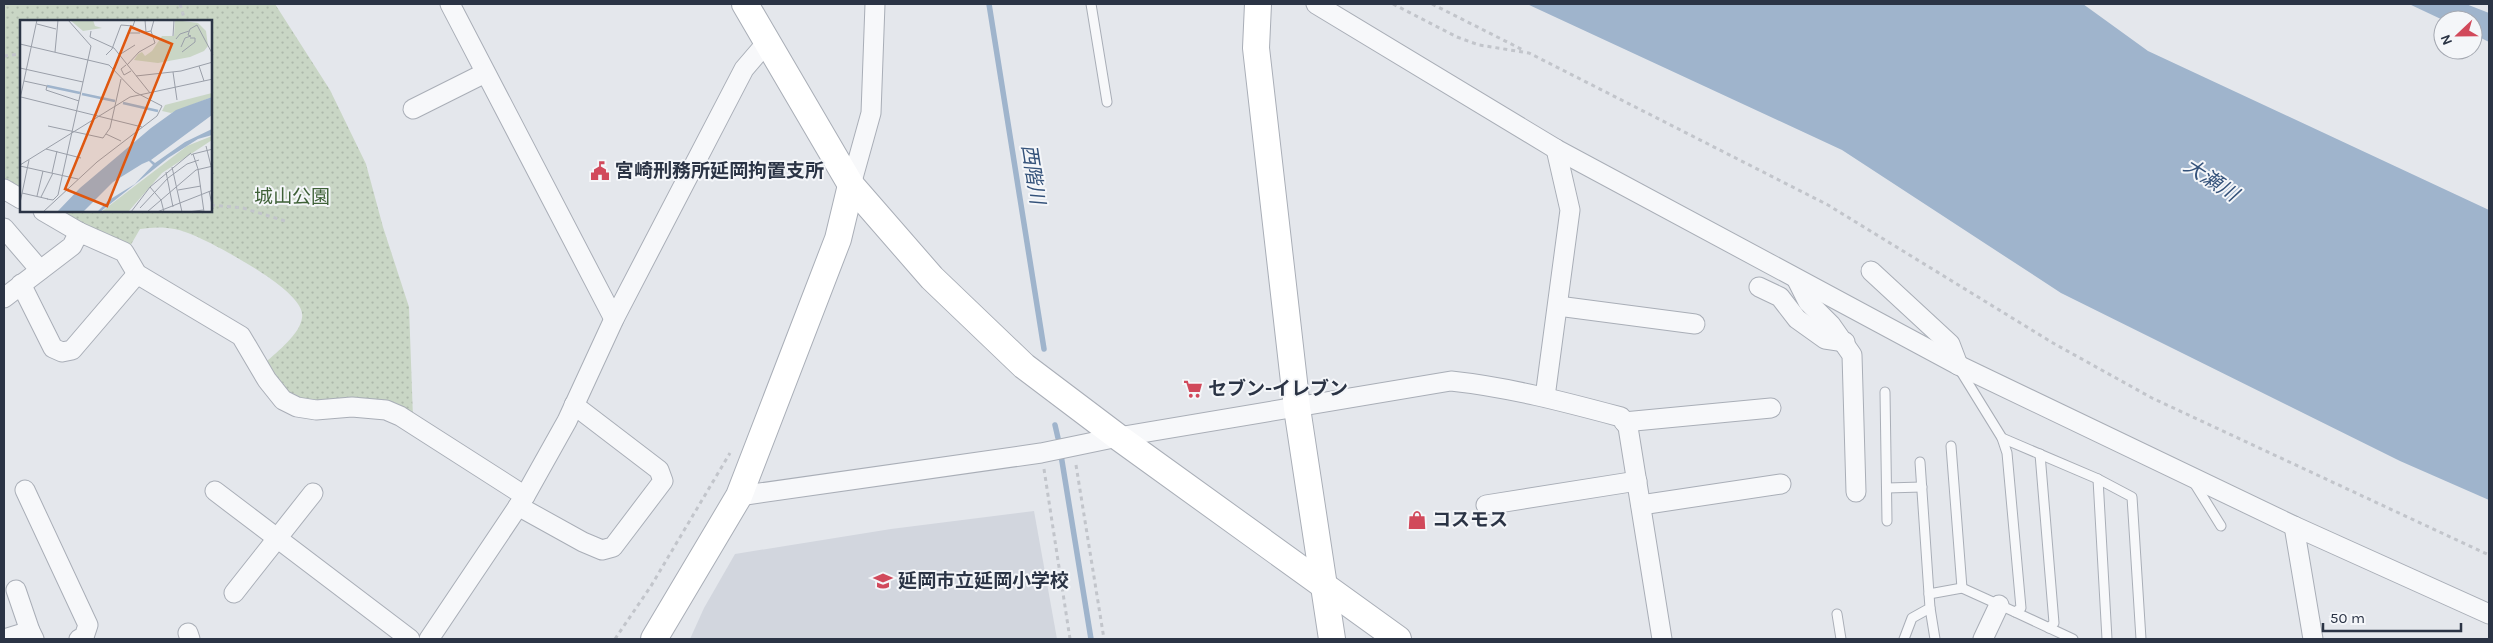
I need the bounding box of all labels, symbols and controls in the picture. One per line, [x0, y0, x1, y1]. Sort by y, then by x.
north arrow [2433, 10, 2483, 60]
inset map [20, 20, 212, 212]
text: N [2437, 32, 2456, 48]
water label: 西階川 [1017, 143, 1049, 207]
water label: 大瀬川 [2180, 154, 2244, 207]
public building icon: 宮崎刑務所延岡拘置支所 [589, 160, 611, 182]
place label: 宮崎刑務所延岡拘置支所 [615, 160, 824, 182]
park label: 城山公園 [254, 186, 330, 208]
supermarket icon: セブン-イレブン [1182, 378, 1204, 400]
place label: セブン-イレブン [1208, 378, 1348, 400]
shop icon: コスモス [1406, 509, 1428, 531]
place label: コスモス [1432, 509, 1508, 531]
school or university icon: 延岡市立延岡小学校 [872, 570, 894, 592]
place label: 延岡市立延岡小学校 [898, 570, 1069, 592]
scale bar [2323, 600, 2460, 632]
text: 50 m [2330, 609, 2365, 627]

